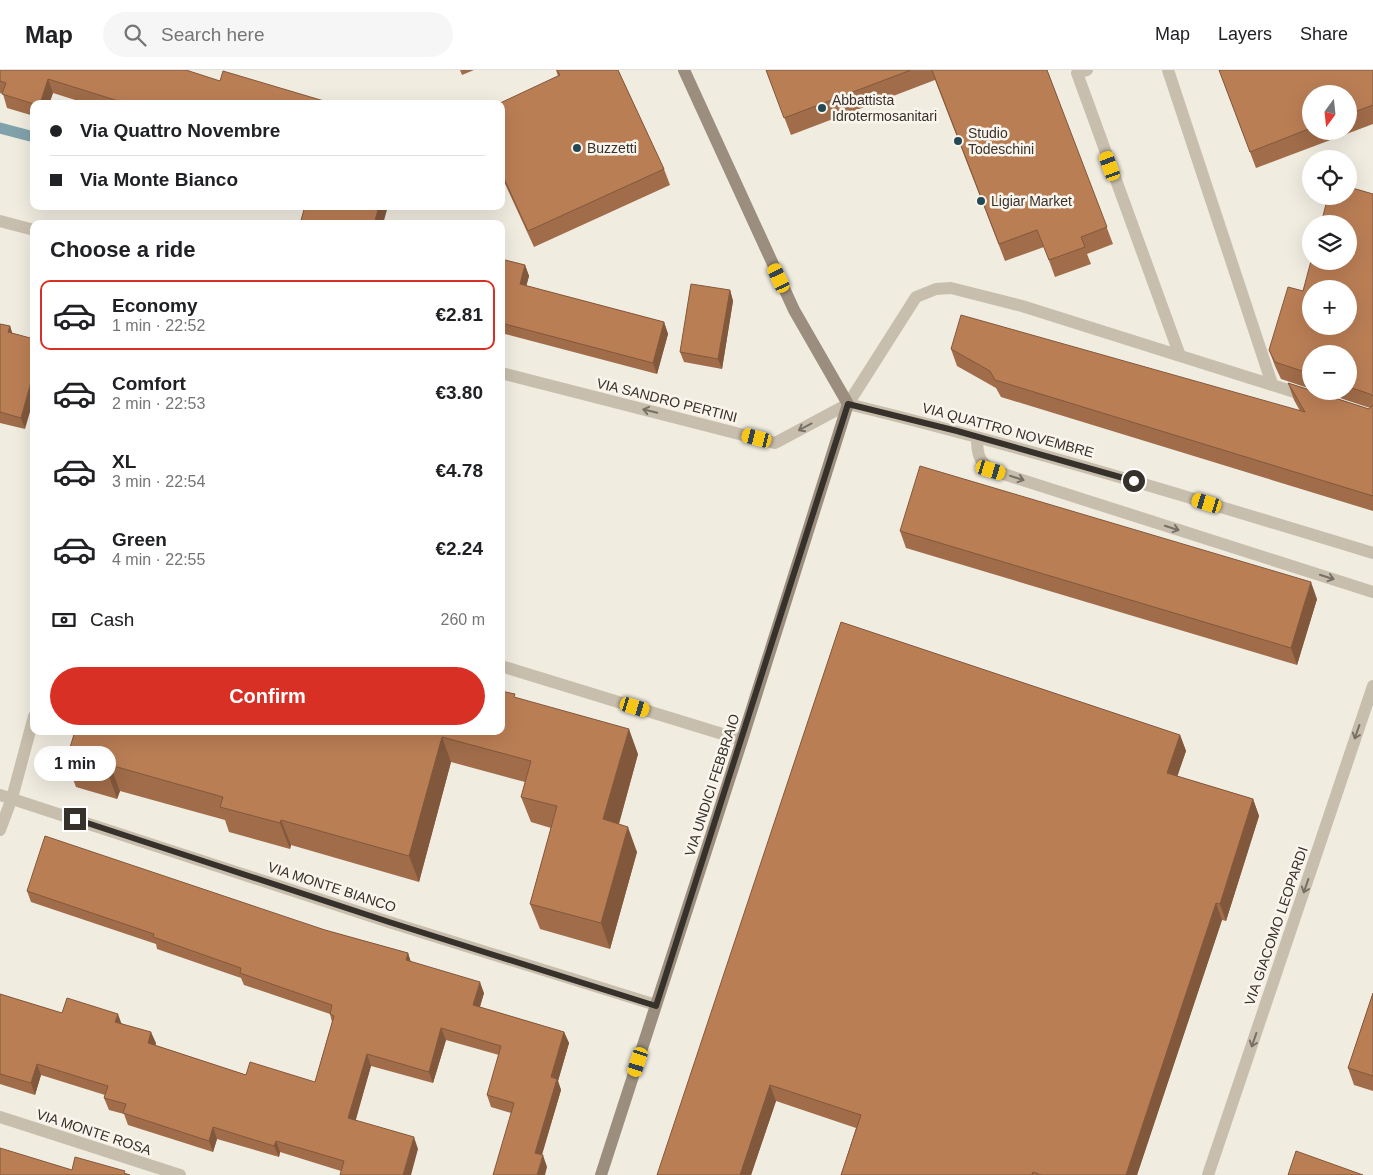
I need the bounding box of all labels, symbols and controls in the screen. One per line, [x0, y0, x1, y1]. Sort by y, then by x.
search box [103, 12, 453, 57]
text: Map [25, 21, 73, 48]
icon: search [121, 21, 149, 49]
text: Search here [161, 24, 265, 45]
text: Map [1155, 24, 1190, 44]
text: Layers [1218, 24, 1272, 44]
text: Share [1300, 24, 1348, 44]
north arrow [1302, 85, 1358, 140]
map controls [1302, 85, 1357, 400]
place label: Abbattista Idrotermosanitari [832, 92, 937, 124]
marker: Abbattista Idrotermosanitari [816, 102, 828, 114]
text: Via Quattro Novembre [80, 120, 280, 141]
place label: Studio Todeschini [968, 125, 1034, 157]
marker: Studio Todeschini [952, 135, 964, 147]
place label: Buzzetti [587, 140, 637, 156]
marker: Buzzetti [571, 142, 583, 154]
car [1097, 149, 1122, 183]
button: locate [1302, 150, 1357, 205]
text: Via Monte Bianco [80, 169, 238, 190]
place label: Ligiar Market [991, 193, 1072, 209]
marker: Ligiar Market [975, 195, 987, 207]
button: layers [1302, 215, 1357, 270]
text: Choose a ride [50, 237, 195, 262]
car [765, 261, 792, 295]
button: + [1302, 280, 1357, 335]
icon: car [52, 293, 97, 338]
text: Economy [112, 295, 198, 316]
text: €2.81 [435, 304, 483, 325]
text: 1 min · 22:52 [112, 317, 205, 334]
button: − [1302, 345, 1357, 400]
icon: car [52, 371, 97, 416]
text: Comfort [112, 373, 186, 394]
street label: VIA SANDRO PERTINI [595, 375, 739, 425]
text: €3.80 [435, 382, 483, 403]
text: 2 min · 22:53 [112, 395, 205, 412]
street label: VIA QUATTRO NOVEMBRE [920, 399, 1096, 461]
one-way arrow [643, 406, 659, 415]
one-way arrow [797, 422, 812, 432]
car [740, 427, 773, 449]
icon: car [52, 449, 97, 494]
text: XL [112, 451, 136, 472]
car [974, 458, 1007, 482]
text: €4.78 [435, 460, 483, 481]
route start [1123, 470, 1145, 492]
text: 3 min · 22:54 [112, 473, 205, 490]
one-way arrow [1009, 474, 1025, 484]
car [1190, 491, 1223, 515]
one-way arrow [1164, 523, 1180, 533]
icon: car [52, 527, 97, 572]
text: Green [112, 529, 167, 550]
text: €2.24 [435, 538, 483, 559]
text: 4 min · 22:55 [112, 551, 205, 568]
one-way arrow [1318, 573, 1334, 582]
icon: cash [50, 606, 78, 634]
text: Cash [90, 609, 134, 630]
text: 260 m [441, 611, 485, 628]
button: Confirm [50, 667, 485, 725]
car [618, 695, 651, 719]
street label: VIA UNDICI FEBBRAIO [681, 712, 743, 858]
one-way arrow [1352, 724, 1362, 740]
callout: 1 min [34, 746, 116, 782]
text: 1 min [54, 755, 96, 772]
route end [64, 808, 86, 830]
street label: VIA GIACOMO LEOPARDI [1241, 844, 1311, 1008]
street label: VIA MONTE BIANCO [266, 859, 398, 915]
one-way arrow [1300, 878, 1310, 894]
one-way arrow [1248, 1032, 1258, 1048]
car [626, 1045, 649, 1079]
street label: VIA MONTE ROSA [35, 1106, 154, 1158]

